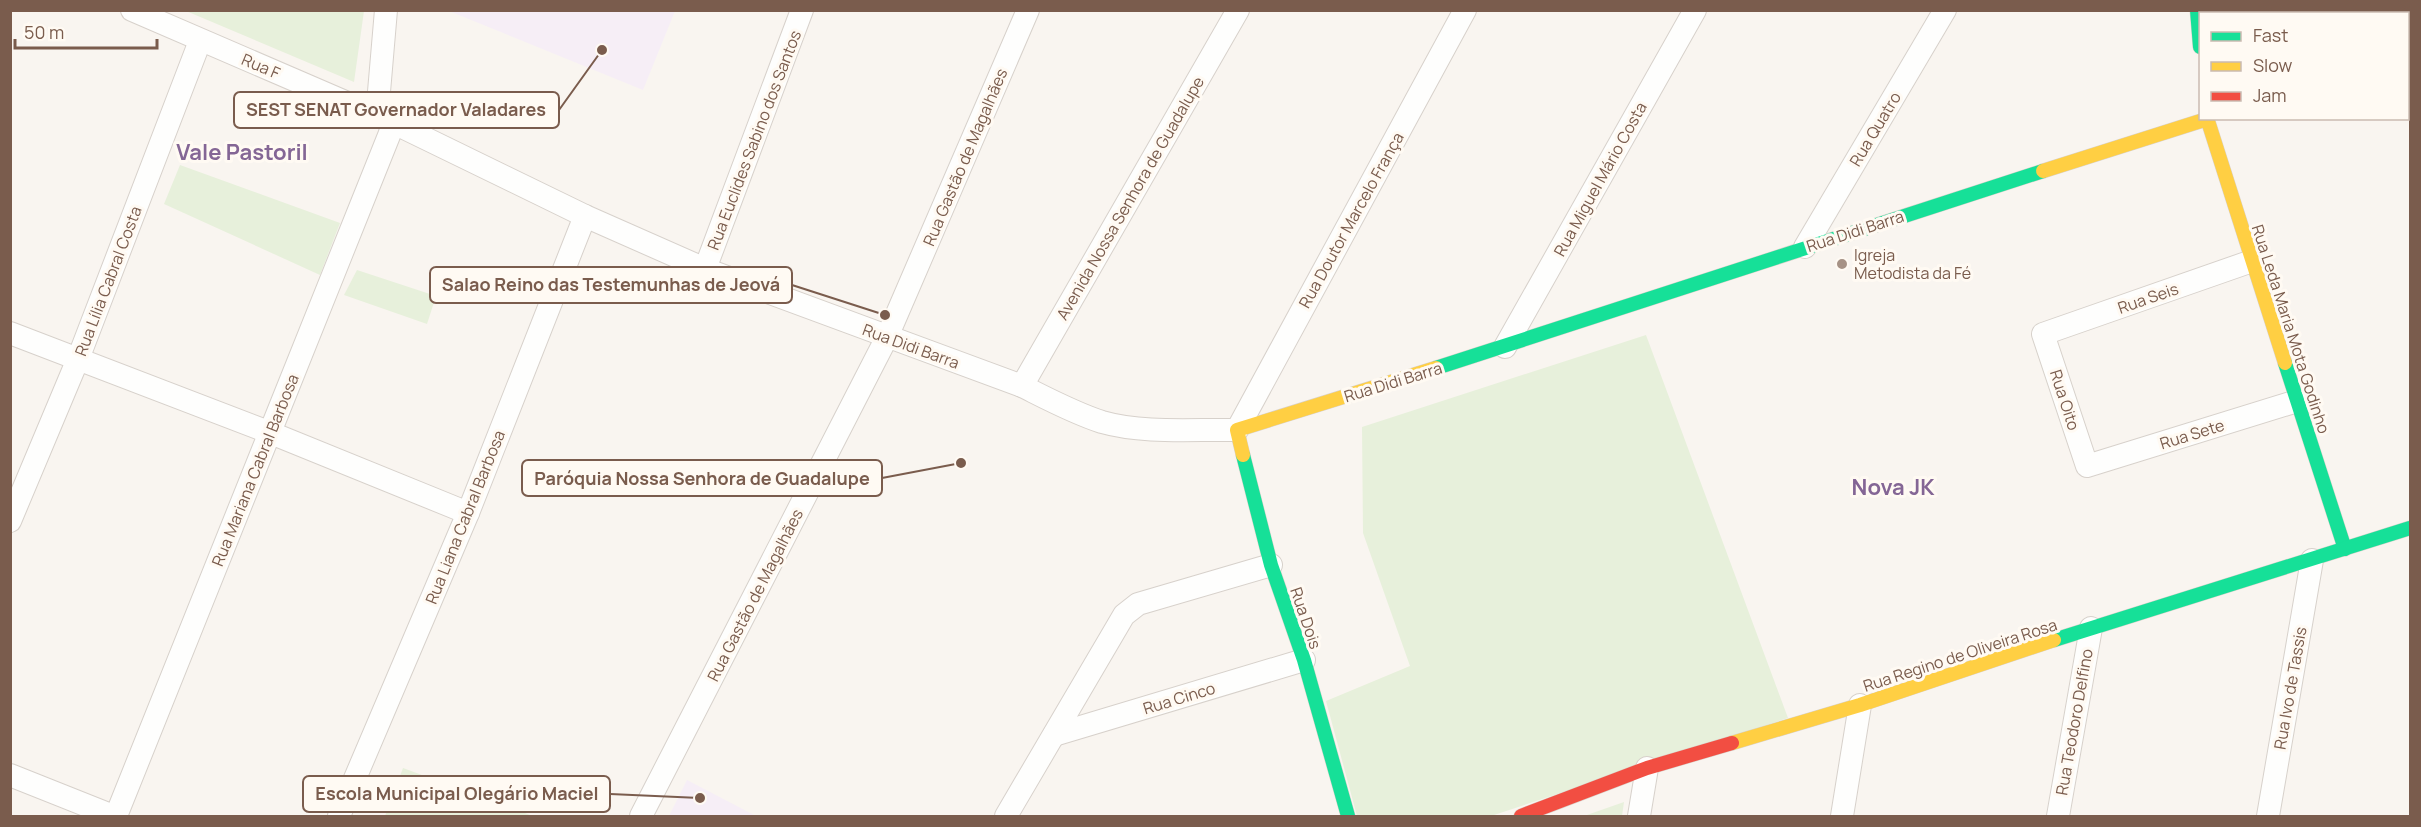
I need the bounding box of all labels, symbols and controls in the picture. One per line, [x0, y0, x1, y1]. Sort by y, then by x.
scale bar [15, 12, 158, 50]
legend [2199, 12, 2409, 120]
text: 50 m [24, 20, 64, 44]
text: Fast [2253, 23, 2288, 47]
street label: Rua Euclides Sabino dos Santos [702, 27, 806, 253]
street label: Rua F [238, 48, 284, 84]
text: Slow [2253, 53, 2293, 77]
street label: Rua Gastão de Magalhães [918, 65, 1012, 249]
street label: Avenida Nossa Senhora de Guadalupe [1051, 72, 1209, 324]
text: Jam [2253, 83, 2287, 107]
street label: Rua Quatro [1844, 88, 1906, 170]
callout: SEST SENAT Governador Valadares [234, 92, 559, 128]
text: SEST SENAT Governador Valadares [246, 97, 546, 121]
street label: Rua Miguel Mário Costa [1548, 98, 1652, 260]
street label: Rua Doutor Marcelo França [1293, 128, 1409, 312]
district label: Vale Pastoril [176, 137, 308, 167]
street label: Rua Lília Cabral Costa [69, 203, 147, 359]
street label: Rua Didi Barra [1803, 205, 1907, 257]
street label: Rua Leda Maria Mota Godinho [2247, 222, 2335, 436]
place label: Igreja Metodista da Fé [1854, 244, 1971, 284]
marker: Igreja Metodista da Fé [1835, 257, 1849, 271]
callout: Salao Reino das Testemunhas de Jeová [430, 267, 792, 303]
text: Salao Reino das Testemunhas de Jeová [442, 272, 780, 296]
street label: Rua Seis [2115, 277, 2181, 319]
street label: Rua Didi Barra [860, 318, 962, 374]
street label: Rua Didi Barra [1341, 357, 1445, 407]
street label: Rua Oito [2045, 367, 2085, 433]
street label: Rua Mariana Cabral Barbosa [206, 371, 304, 569]
street label: Rua Sete [2157, 414, 2227, 454]
street label: Rua Liana Cabral Barbosa [420, 427, 510, 607]
callout: Paróquia Nossa Senhora de Guadalupe [522, 460, 882, 496]
text: Paróquia Nossa Senhora de Guadalupe [534, 466, 870, 490]
district label: Nova JK [1852, 472, 1935, 502]
street label: Rua Gastão de Magalhães [702, 505, 808, 685]
street label: Rua Dois [1285, 584, 1327, 652]
street label: Rua Regino de Oliveira Rosa [1860, 613, 2060, 697]
street label: Rua Ivo de Tassis [2268, 625, 2312, 751]
street label: Rua Teodoro Delfino [2050, 647, 2098, 797]
street label: Rua Cinco [1140, 677, 1218, 719]
callout: Escola Municipal Olegário Maciel [303, 776, 610, 812]
text: Escola Municipal Olegário Maciel [315, 781, 599, 805]

